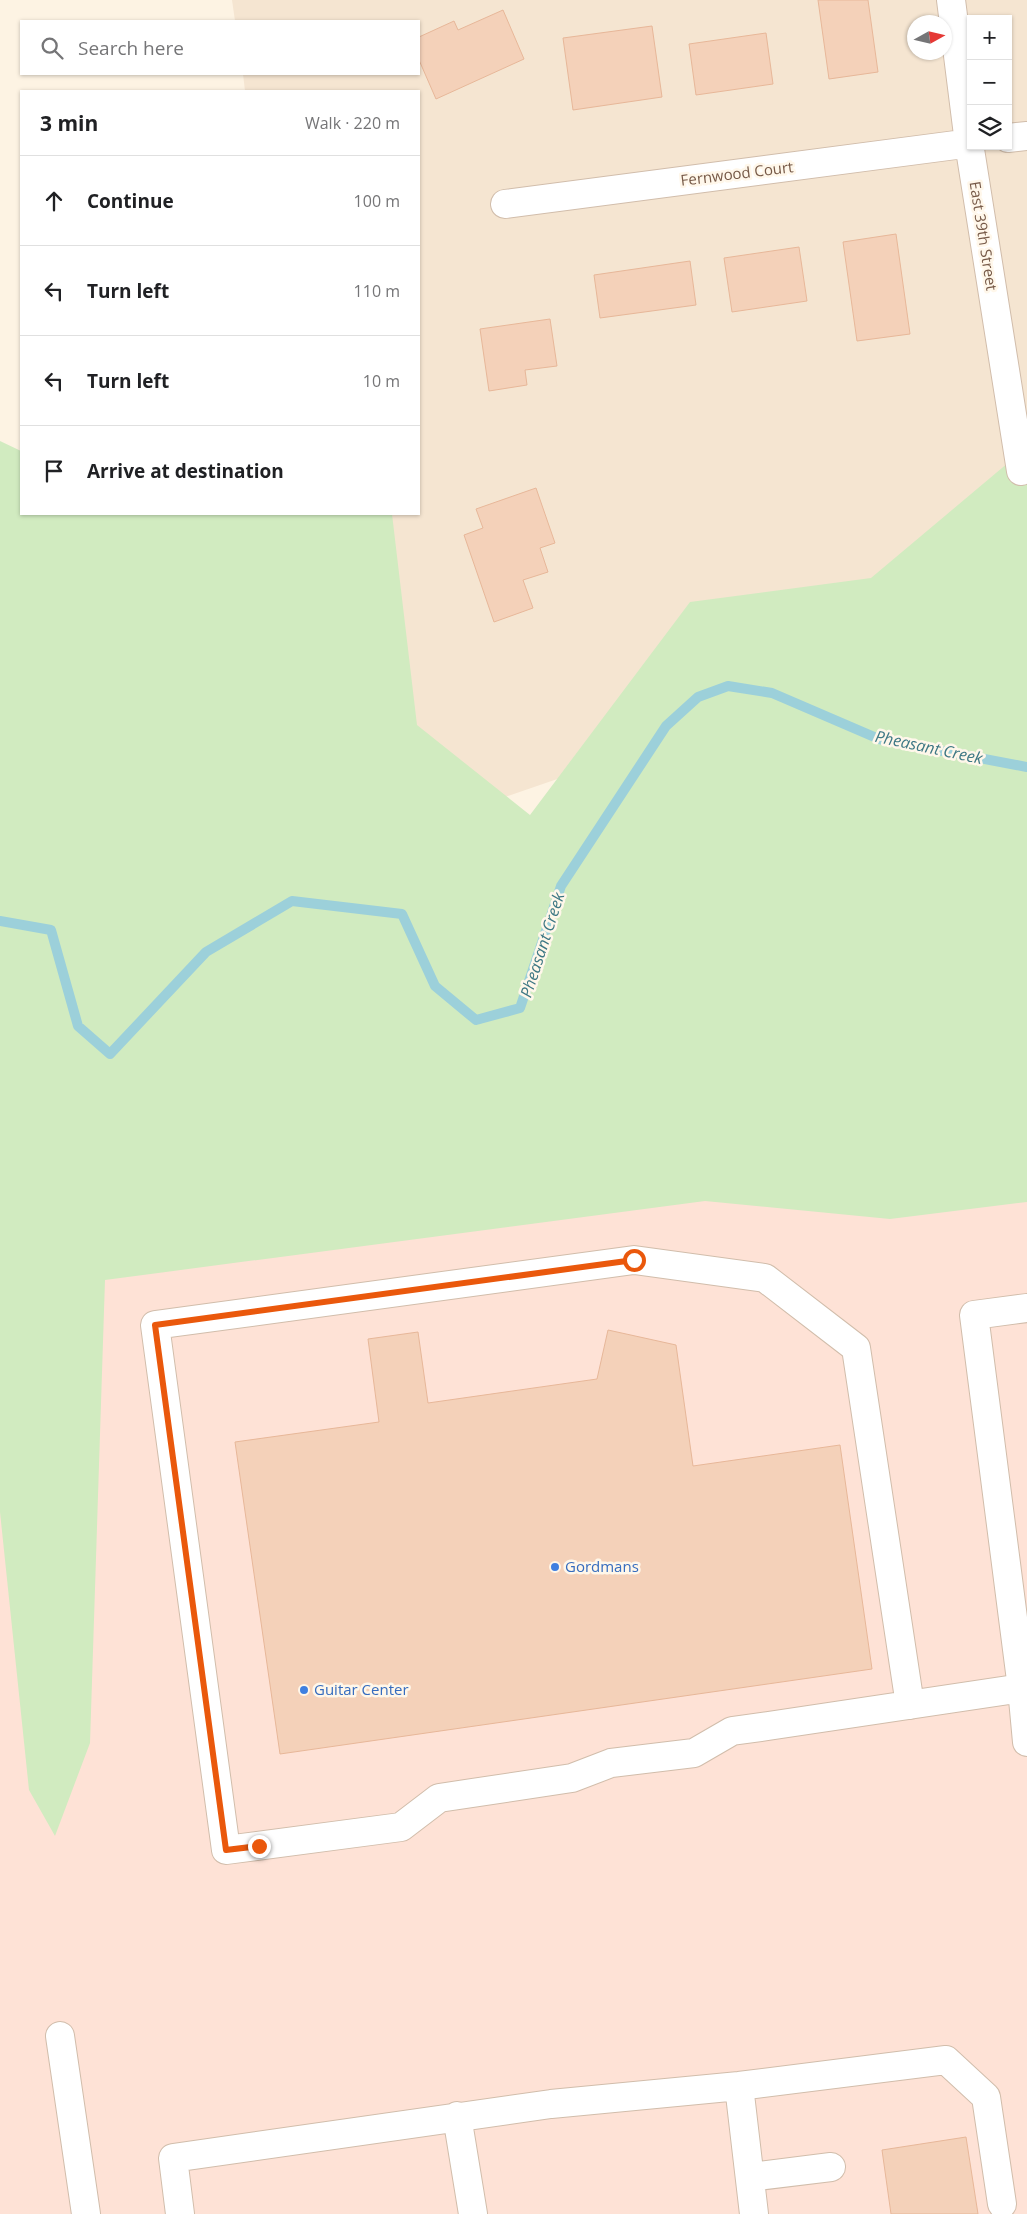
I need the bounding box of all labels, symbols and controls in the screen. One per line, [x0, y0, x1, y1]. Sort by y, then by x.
north arrow [907, 15, 952, 60]
map controls [967, 15, 1012, 150]
button: + [967, 15, 1012, 60]
search box [20, 20, 420, 75]
icon: search [38, 34, 66, 62]
text: Search here [78, 35, 184, 61]
button: − [967, 60, 1012, 105]
button: layers [967, 105, 1012, 150]
text: 3 min [40, 109, 98, 137]
text: Walk · 220 m [305, 112, 400, 134]
street label: Fernwood Court [679, 156, 794, 190]
street label: East 39th Street [965, 180, 1003, 292]
icon: ahead [40, 187, 68, 215]
text: Continue [87, 188, 174, 214]
text: 100 m [354, 190, 400, 212]
icon: left [40, 277, 68, 305]
text: Turn left [87, 278, 169, 304]
text: 110 m [354, 280, 400, 302]
icon: left [40, 367, 68, 395]
text: Turn left [87, 368, 169, 394]
text: 10 m [363, 370, 400, 392]
icon: arrive [40, 457, 68, 485]
text: Arrive at destination [87, 458, 284, 484]
water label: Pheasant Creek [873, 725, 986, 769]
water label: Pheasant Creek [515, 888, 570, 1000]
route start [623, 1249, 646, 1272]
place label: Gordmans [565, 1556, 639, 1576]
marker: Gordmans [549, 1561, 561, 1573]
place label: Guitar Center [314, 1679, 409, 1699]
marker: Guitar Center [298, 1684, 310, 1696]
route end [248, 1835, 271, 1858]

